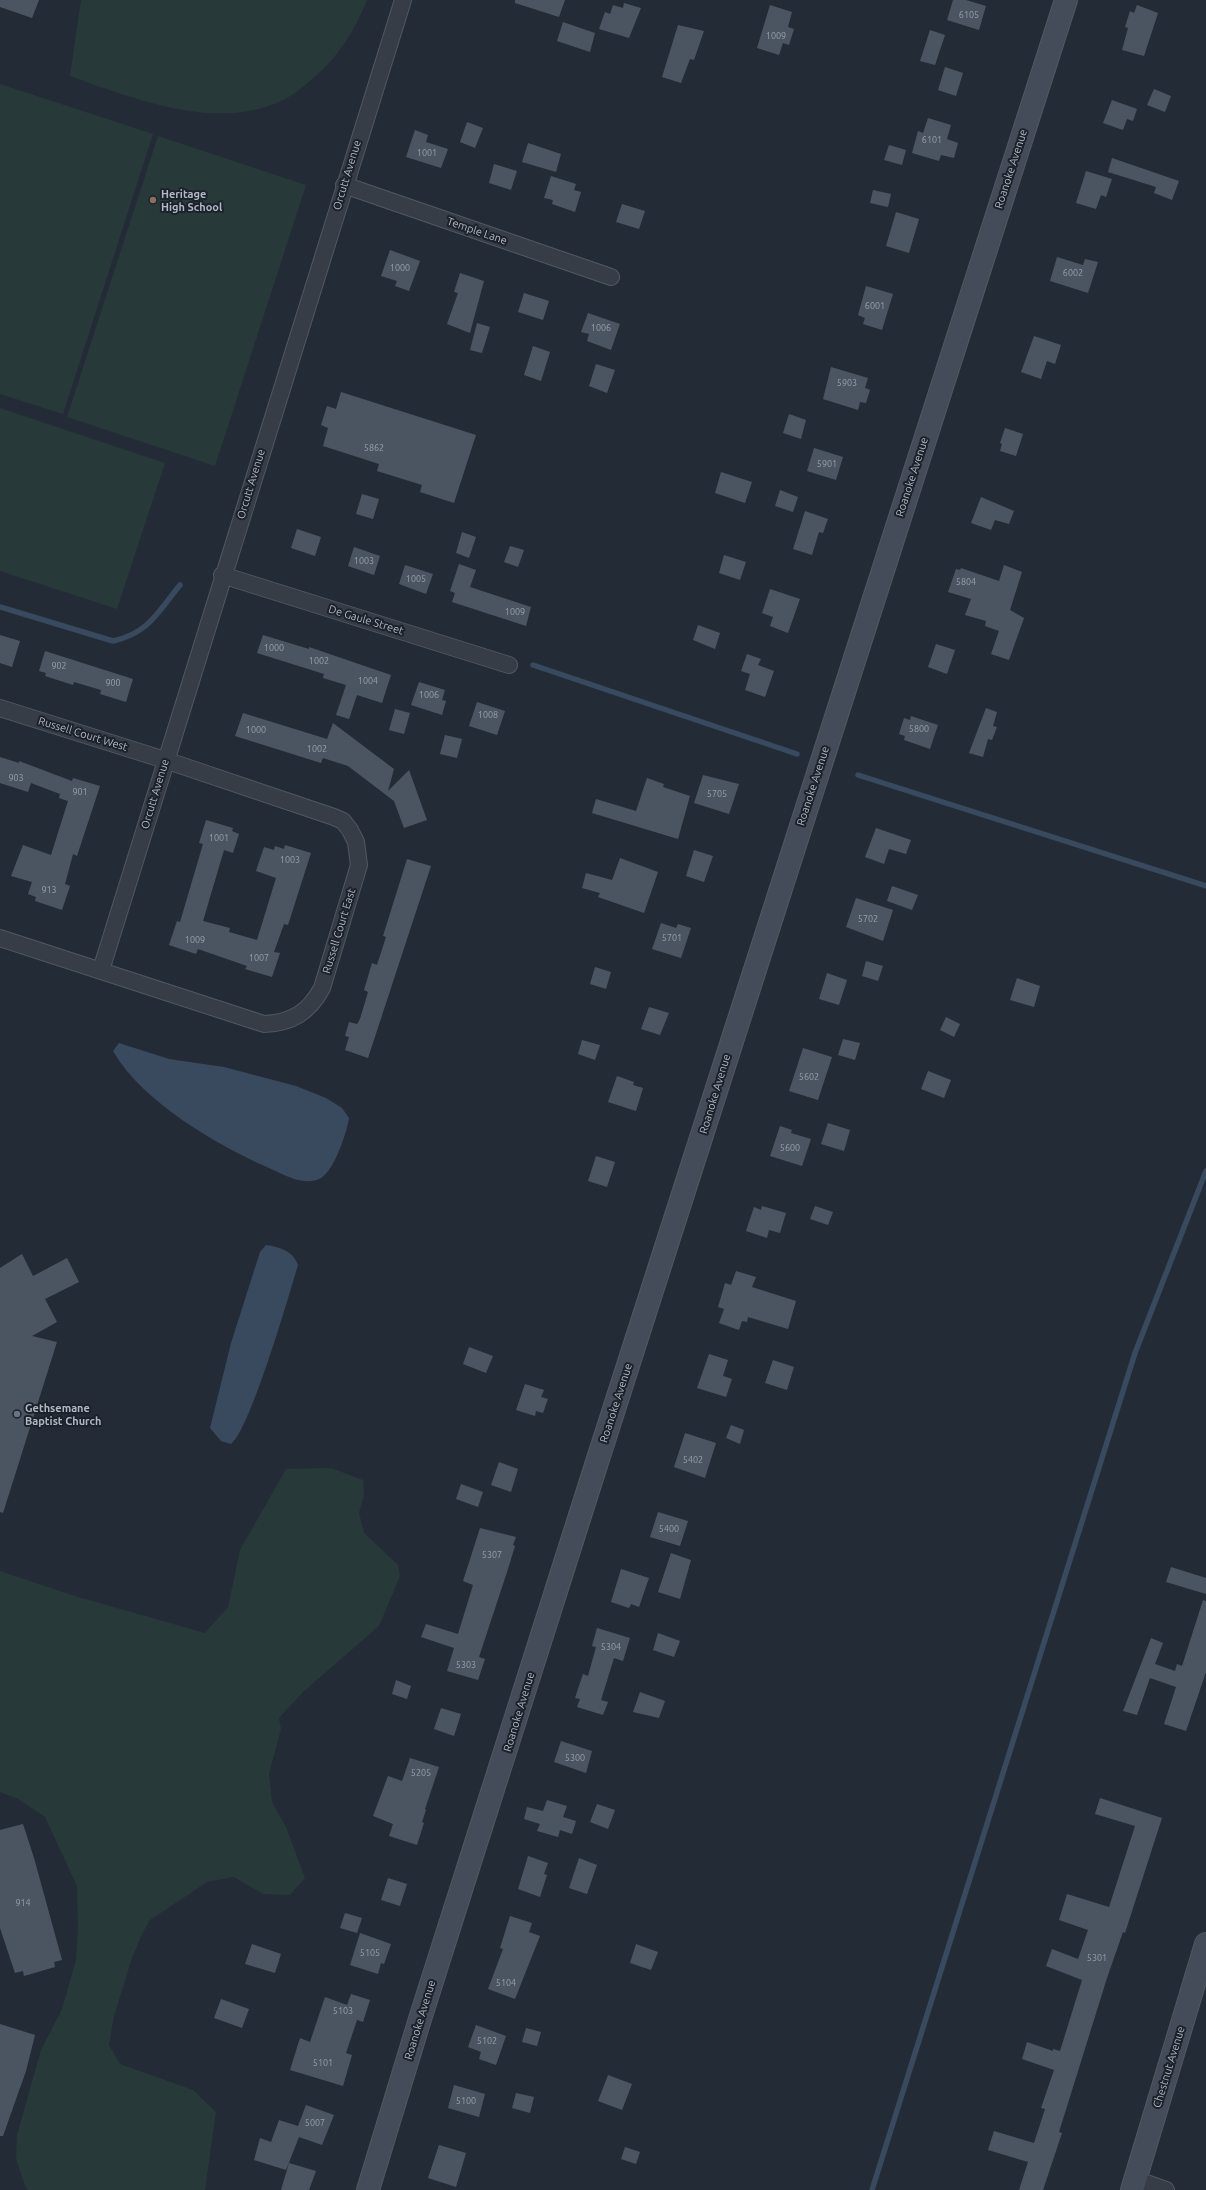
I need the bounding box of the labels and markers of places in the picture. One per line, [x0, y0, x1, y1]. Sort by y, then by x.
place label: Heritage High School [161, 187, 222, 213]
marker: Heritage High School [148, 195, 158, 205]
place label: Gethsemane Baptist Church [25, 1401, 101, 1427]
marker: Gethsemane Baptist Church [12, 1409, 22, 1419]

